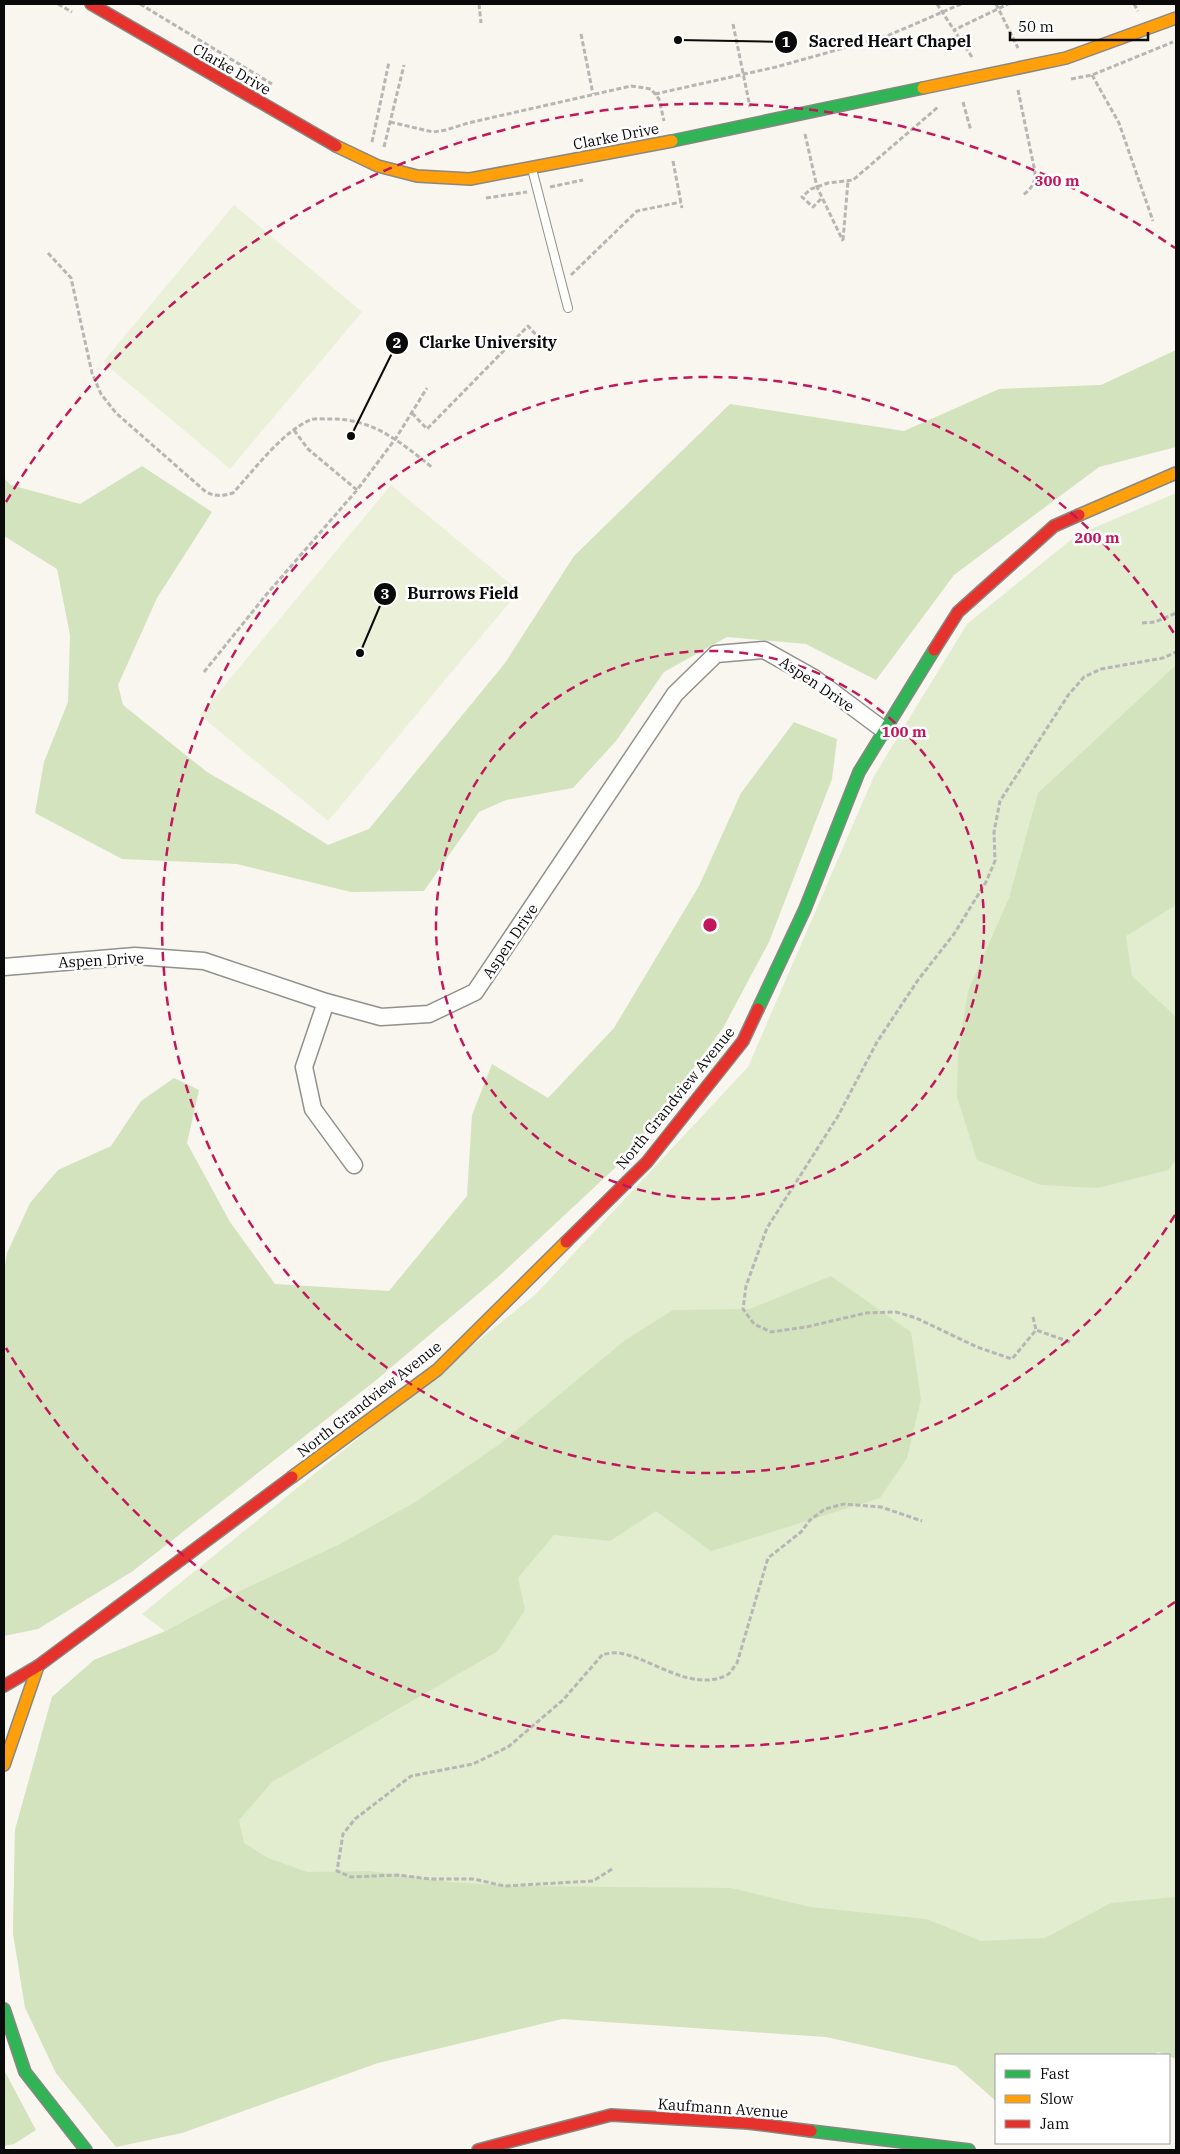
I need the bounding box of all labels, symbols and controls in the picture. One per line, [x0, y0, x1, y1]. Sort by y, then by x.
scale bar [1010, 10, 1148, 42]
text: 50 m [1018, 17, 1054, 36]
callout: Sacred Heart Chapel [774, 26, 981, 57]
text: Sacred Heart Chapel [809, 31, 971, 51]
text: 1 [781, 32, 791, 51]
street label: Clarke Drive [190, 39, 274, 99]
street label: Clarke Drive [571, 118, 661, 154]
text: 300 m [1034, 171, 1080, 190]
callout: Clarke University [384, 327, 567, 358]
text: Clarke University [419, 332, 558, 352]
text: 2 [392, 333, 402, 352]
text: 200 m [1074, 528, 1120, 547]
callout: Burrows Field [372, 578, 529, 609]
text: Burrows Field [407, 583, 519, 603]
text: 3 [380, 584, 390, 603]
street label: Aspen Drive [776, 652, 858, 716]
text: 100 m [881, 722, 927, 741]
street label: Aspen Drive [478, 900, 542, 982]
centre of rings [701, 916, 719, 934]
street label: Aspen Drive [58, 948, 144, 972]
street label: North Grandview Avenue [612, 1023, 738, 1173]
street label: North Grandview Avenue [293, 1337, 445, 1461]
legend [995, 2054, 1170, 2144]
text: Fast [1040, 2064, 1070, 2083]
text: Slow [1040, 2089, 1074, 2108]
street label: Kaufmann Avenue [657, 2094, 789, 2122]
text: Jam [1040, 2114, 1069, 2133]

